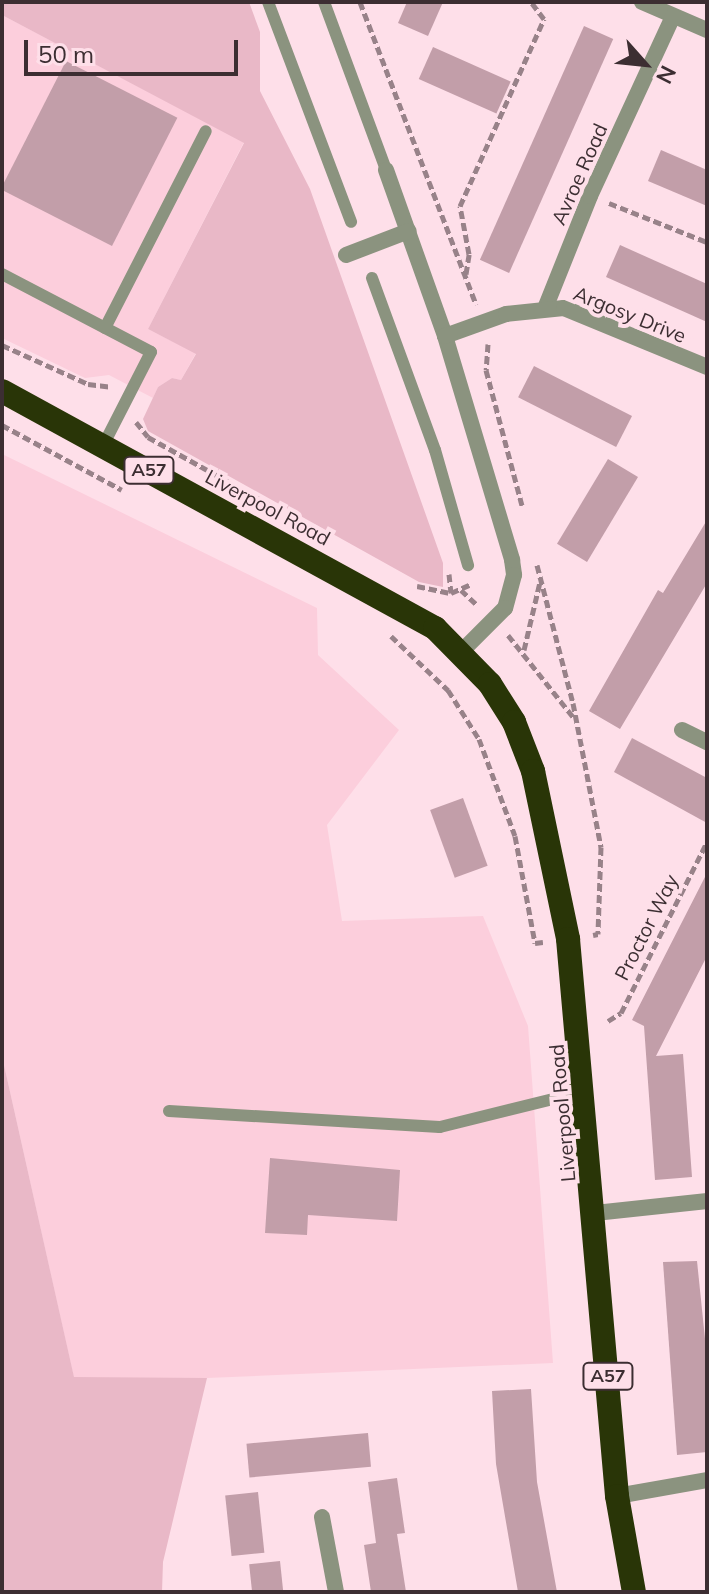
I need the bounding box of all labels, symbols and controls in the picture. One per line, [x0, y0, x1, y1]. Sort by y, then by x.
scale bar [28, 24, 242, 74]
north arrow [605, 24, 685, 104]
text: 50 m [38, 39, 94, 69]
text: N [650, 61, 683, 89]
street label: Avroe Road [546, 120, 612, 228]
street label: Argosy Drive [570, 281, 690, 347]
road number: A57 [123, 456, 175, 484]
street label: Liverpool Road [201, 464, 335, 550]
street label: Proctor Way [609, 870, 683, 984]
street label: Liverpool Road [544, 1043, 580, 1183]
road number: A57 [582, 1362, 634, 1390]

